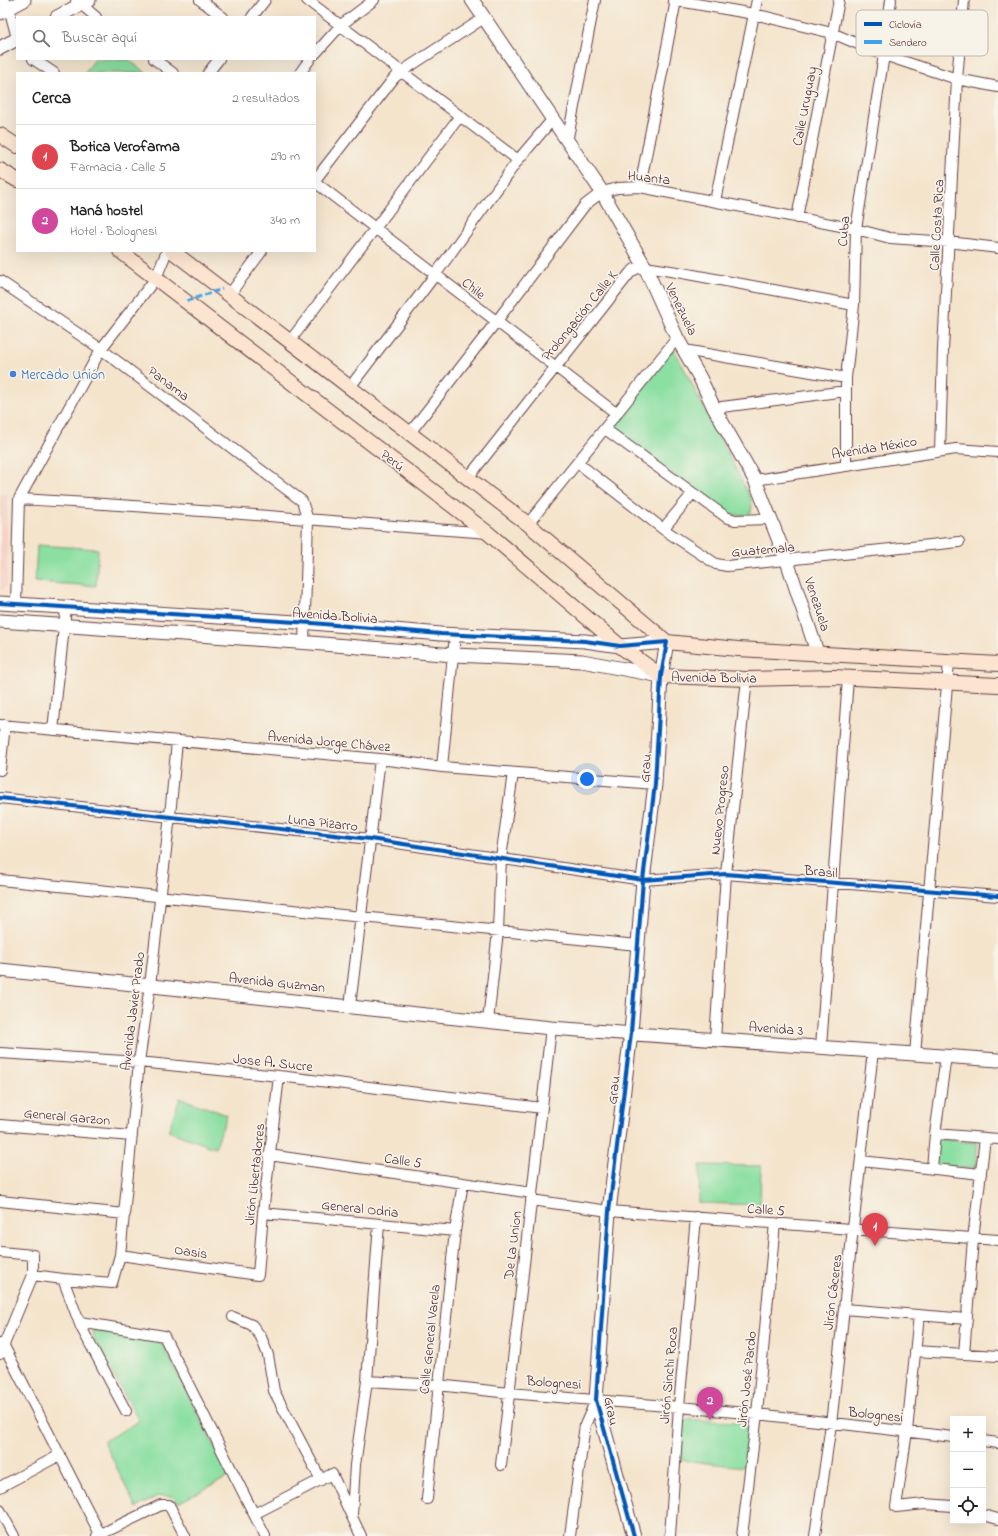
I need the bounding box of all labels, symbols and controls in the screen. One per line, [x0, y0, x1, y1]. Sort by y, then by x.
legend [856, 10, 988, 56]
search box [16, 16, 316, 60]
text: Ciclovía [889, 17, 922, 33]
icon: search [30, 27, 52, 49]
text: Buscar aquí [62, 27, 137, 49]
text: Sendero [889, 35, 927, 51]
street label: Calle Uruguay [787, 65, 824, 148]
text: Cerca [32, 86, 71, 111]
text: 2 resultados [232, 89, 300, 108]
text: Botica Verofarma [70, 136, 180, 158]
text: 1 [43, 147, 47, 166]
text: 290 m [271, 147, 300, 166]
text: Farmacia · Calle 5 [70, 158, 166, 177]
street label: Huanta [626, 166, 671, 191]
street label: Calle Costa Rica [925, 179, 950, 271]
text: Maná hostel [70, 200, 143, 222]
text: 2 [42, 211, 48, 230]
text: 340 m [270, 211, 300, 230]
street label: Cuba [833, 215, 856, 247]
text: Hotel · Bolognesi [70, 222, 157, 241]
street label: Prolongación Calle K [537, 266, 624, 367]
street label: Chile [457, 273, 490, 306]
street label: Venezuela [658, 279, 702, 339]
street label: Panama [143, 361, 193, 407]
place label: Mercado Unión [21, 365, 105, 386]
marker: Mercado Unión [8, 369, 18, 379]
street label: Avenida México [830, 431, 918, 466]
street label: Perú [375, 445, 409, 477]
street label: Guatemala [731, 537, 796, 564]
street label: Venezuela [798, 574, 835, 634]
street label: Avenida Bolivia [291, 603, 378, 630]
street label: Avenida Bolivia [671, 667, 757, 690]
street label: Avenida Jorge Chávez [267, 727, 391, 759]
street label: Grau [635, 753, 658, 783]
street label: Nuevo Progreso [705, 764, 737, 856]
your location [577, 769, 597, 789]
street label: Luna Pizarro [287, 809, 359, 838]
street label: Brasil [802, 860, 838, 884]
street label: Avenida Javier Prado [116, 950, 151, 1072]
street label: Avenida Guzman [228, 968, 326, 999]
street label: Avenida 3 [748, 1017, 804, 1042]
street label: Jose A. Sucre [232, 1049, 314, 1078]
street label: Grau [602, 1075, 627, 1106]
street label: General Garzon [23, 1103, 111, 1132]
street label: Jirón Libertadores [240, 1122, 271, 1226]
street label: Calle 5 [383, 1148, 423, 1175]
street label: General Odria [320, 1195, 399, 1224]
street label: Calle 5 [746, 1199, 785, 1222]
street label: De La Union [499, 1210, 528, 1282]
pin: 1 [862, 1213, 888, 1246]
street label: Oasis [173, 1240, 209, 1265]
street label: Jirón Cáceres [818, 1253, 849, 1331]
street label: Calle General Varela [414, 1283, 447, 1395]
street label: Jirón Sinchi Roca [655, 1326, 684, 1425]
street label: Jirón José Pardo [732, 1330, 763, 1428]
street label: Bolognesi [525, 1371, 582, 1397]
pin: 2 [697, 1387, 723, 1420]
street label: Grau [597, 1395, 624, 1428]
street label: Bolognesi [846, 1402, 904, 1430]
map controls [950, 1416, 986, 1524]
button: + [950, 1416, 986, 1452]
button: − [950, 1452, 986, 1488]
button: locate [950, 1488, 986, 1524]

